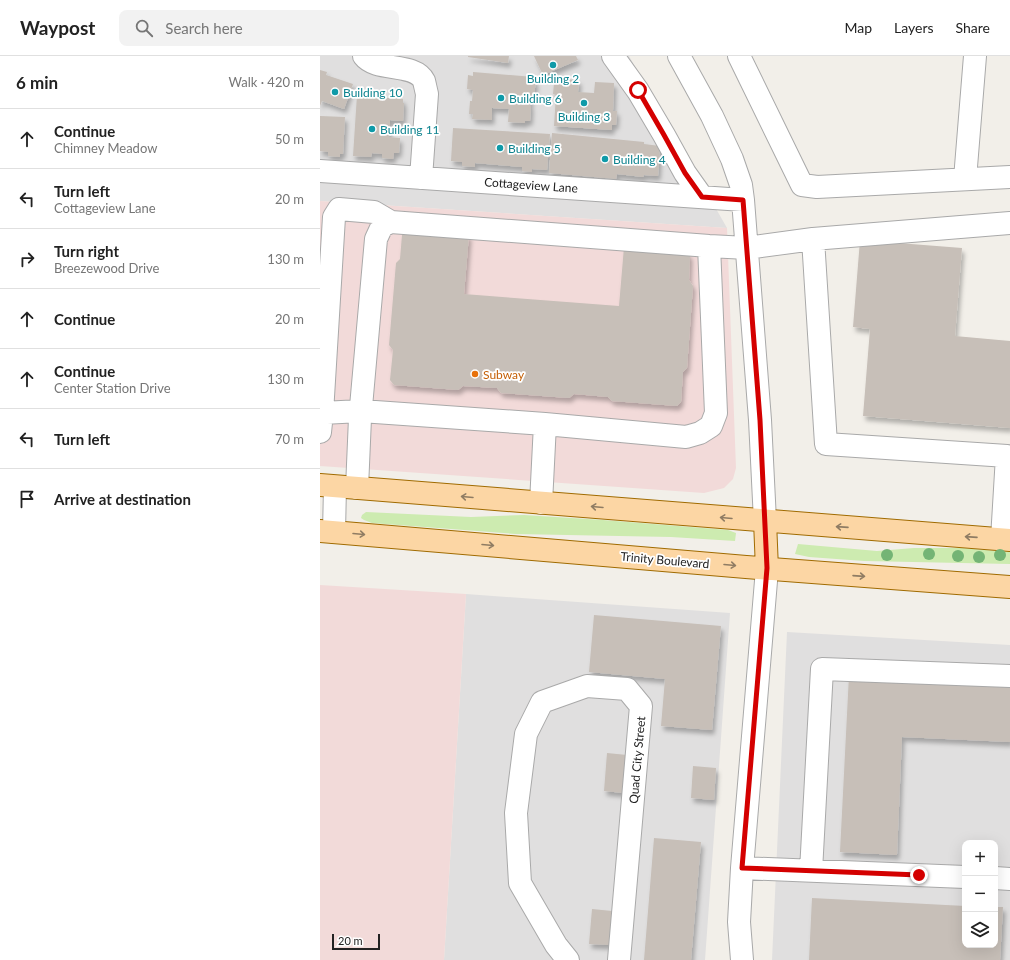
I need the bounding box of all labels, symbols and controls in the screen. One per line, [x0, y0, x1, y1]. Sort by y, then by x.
search box [119, 10, 399, 46]
text: Waypost [20, 16, 95, 39]
icon: search [133, 17, 155, 39]
text: Search here [165, 19, 243, 37]
text: Map [844, 19, 872, 36]
text: Layers [894, 19, 934, 36]
text: Share [956, 19, 990, 36]
marker: Building 2 [548, 60, 558, 70]
place label: Building 2 [527, 71, 579, 86]
text: 6 min [16, 72, 58, 93]
text: Walk · 420 m [228, 74, 304, 90]
route start [629, 81, 647, 99]
place label: Building 10 [343, 85, 403, 100]
marker: Building 10 [330, 87, 340, 97]
place label: Building 6 [509, 91, 562, 106]
marker: Building 6 [496, 93, 506, 103]
marker: Building 3 [579, 98, 589, 108]
place label: Building 3 [558, 109, 610, 124]
text: Continue [54, 122, 115, 140]
place label: Building 11 [380, 122, 440, 137]
marker: Building 11 [367, 124, 377, 134]
icon: ahead [16, 128, 38, 150]
text: 50 m [275, 131, 304, 147]
text: Chimney Meadow [54, 140, 157, 156]
place label: Building 5 [508, 141, 561, 156]
marker: Building 5 [495, 143, 505, 153]
place label: Building 4 [613, 152, 666, 167]
marker: Building 4 [600, 154, 610, 164]
street label: Cottageview Lane [484, 174, 578, 196]
text: Turn left [54, 182, 110, 200]
icon: left [16, 188, 38, 210]
text: 20 m [275, 191, 304, 207]
text: Cottageview Lane [54, 200, 156, 216]
text: Turn right [54, 242, 119, 260]
icon: right [16, 248, 38, 270]
text: 130 m [267, 251, 304, 267]
text: Breezewood Drive [54, 260, 159, 276]
icon: ahead [16, 308, 38, 330]
text: Continue [54, 310, 115, 328]
text: 20 m [275, 311, 304, 327]
text: Continue [54, 362, 115, 380]
place label: Subway [483, 367, 525, 382]
icon: ahead [16, 368, 38, 390]
marker: Subway [470, 369, 480, 379]
text: 130 m [267, 371, 304, 387]
text: Center Station Drive [54, 380, 171, 396]
icon: left [16, 428, 38, 450]
text: Turn left [54, 430, 110, 448]
text: 70 m [275, 431, 304, 447]
icon: arrive [16, 488, 38, 510]
text: Arrive at destination [54, 490, 191, 508]
one-way arrow [461, 494, 474, 501]
one-way arrow [591, 504, 604, 511]
one-way arrow [720, 514, 733, 521]
one-way arrow [835, 523, 848, 530]
one-way arrow [352, 531, 365, 538]
one-way arrow [965, 533, 978, 540]
one-way arrow [481, 542, 494, 549]
street label: Trinity Boulevard [620, 549, 710, 571]
one-way arrow [723, 562, 736, 569]
one-way arrow [852, 572, 865, 579]
street label: Quad City Street [626, 715, 648, 804]
map controls [962, 840, 998, 948]
button: + [962, 840, 998, 876]
route end [910, 866, 928, 884]
button: − [962, 876, 998, 912]
button: layers [962, 912, 998, 948]
scale bar [332, 932, 380, 951]
text: 20 m [338, 934, 363, 947]

